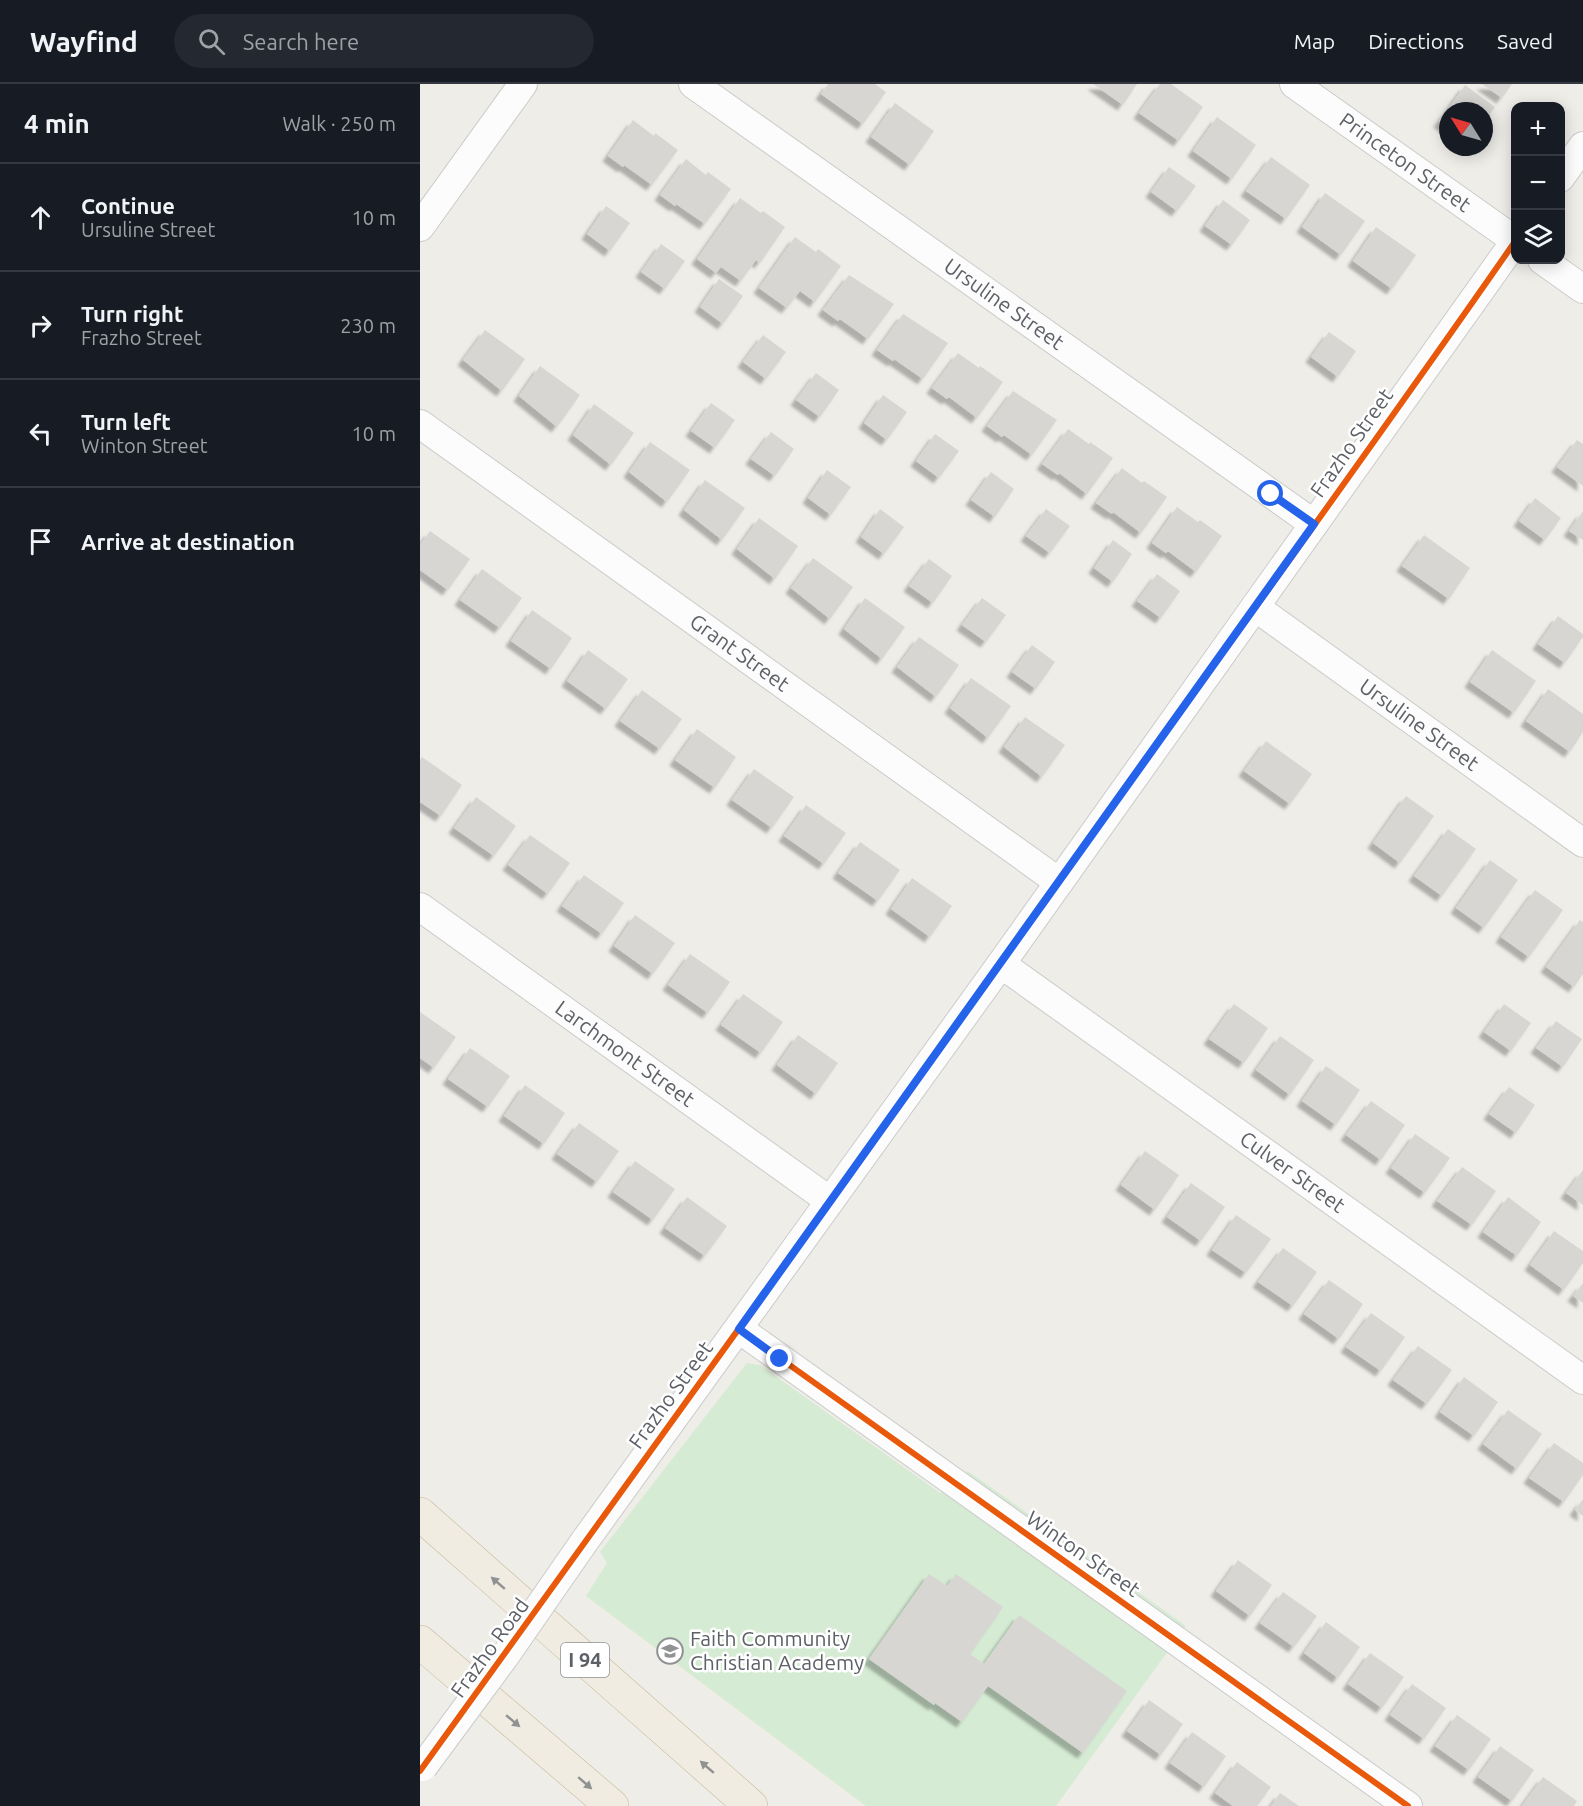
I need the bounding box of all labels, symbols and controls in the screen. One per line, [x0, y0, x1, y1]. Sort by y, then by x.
search box [174, 14, 594, 68]
icon: search [195, 25, 228, 58]
text: Wayfind [30, 26, 138, 57]
text: Search here [243, 29, 359, 54]
text: Map [1294, 29, 1335, 53]
text: Directions [1368, 29, 1464, 53]
text: Saved [1497, 29, 1553, 53]
north arrow [1439, 102, 1493, 156]
map controls [1511, 102, 1565, 264]
button: + [1511, 102, 1565, 156]
street label: Princeton Street [1335, 107, 1476, 216]
text: 4 min [24, 109, 90, 138]
text: Walk · 250 m [283, 112, 396, 135]
button: − [1511, 156, 1565, 210]
text: Continue [81, 193, 175, 218]
icon: ahead [24, 201, 57, 234]
text: 10 m [352, 206, 396, 229]
button: layers [1511, 210, 1565, 264]
text: Ursuline Street [81, 218, 215, 241]
street label: Ursuline Street [940, 253, 1069, 354]
text: Turn right [81, 301, 183, 326]
icon: right [24, 309, 57, 342]
text: 230 m [340, 314, 396, 337]
text: Frazho Street [81, 326, 202, 349]
street label: Frazho Street [1305, 384, 1397, 501]
text: Turn left [81, 409, 171, 434]
icon: left [24, 417, 57, 450]
text: 10 m [352, 422, 396, 445]
text: Winton Street [81, 434, 208, 457]
route start [1257, 480, 1283, 506]
icon: arrive [24, 525, 57, 558]
text: Arrive at destination [81, 529, 295, 554]
street label: Grant Street [686, 608, 794, 696]
street label: Ursuline Street [1355, 673, 1484, 775]
street label: Larchmont Street [551, 995, 700, 1111]
street label: Culver Street [1236, 1126, 1350, 1217]
street label: Frazho Street [623, 1336, 717, 1453]
route end [766, 1345, 792, 1371]
street label: Winton Street [1022, 1505, 1145, 1601]
one-way arrow [491, 1577, 506, 1590]
street label: Frazho Road [445, 1593, 533, 1702]
place label: Faith Community Christian Academy [690, 1626, 864, 1674]
school or university icon: Faith Community Christian Academy [655, 1636, 685, 1666]
road number: I 94 [561, 1643, 609, 1677]
one-way arrow [505, 1714, 520, 1727]
one-way arrow [700, 1761, 715, 1774]
one-way arrow [577, 1776, 592, 1789]

